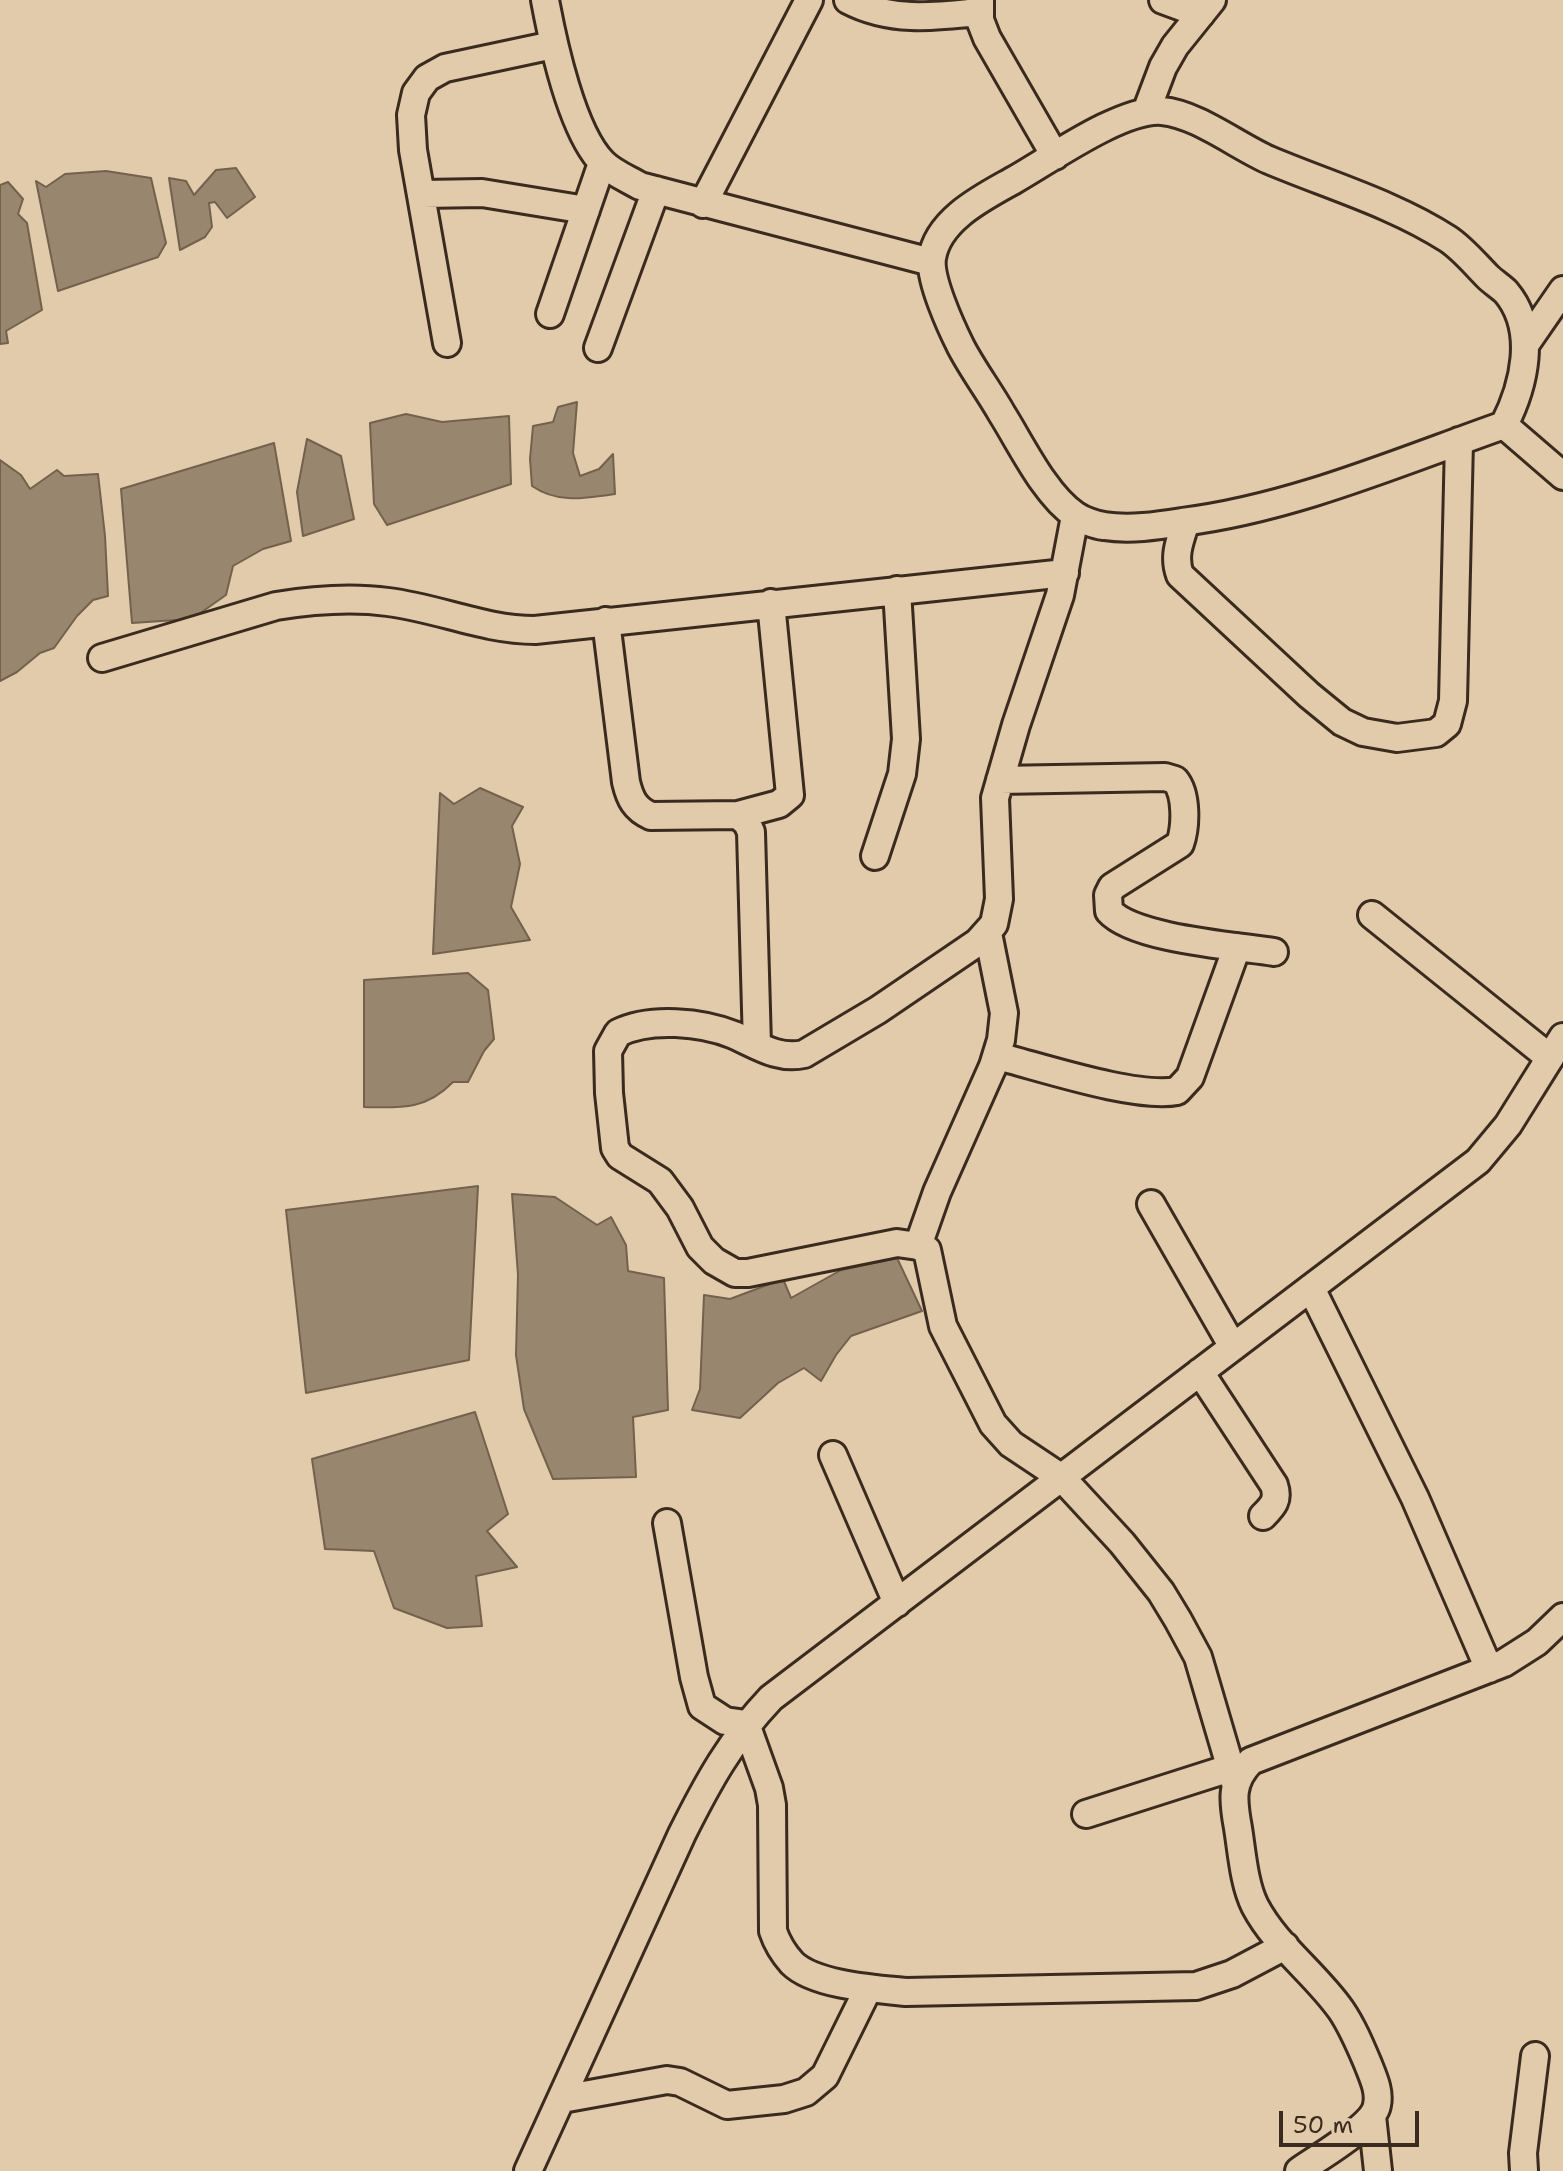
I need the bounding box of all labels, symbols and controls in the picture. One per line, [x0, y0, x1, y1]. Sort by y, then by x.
scale bar [1283, 2095, 1423, 2145]
text: 50 m [1293, 2109, 1353, 2141]

